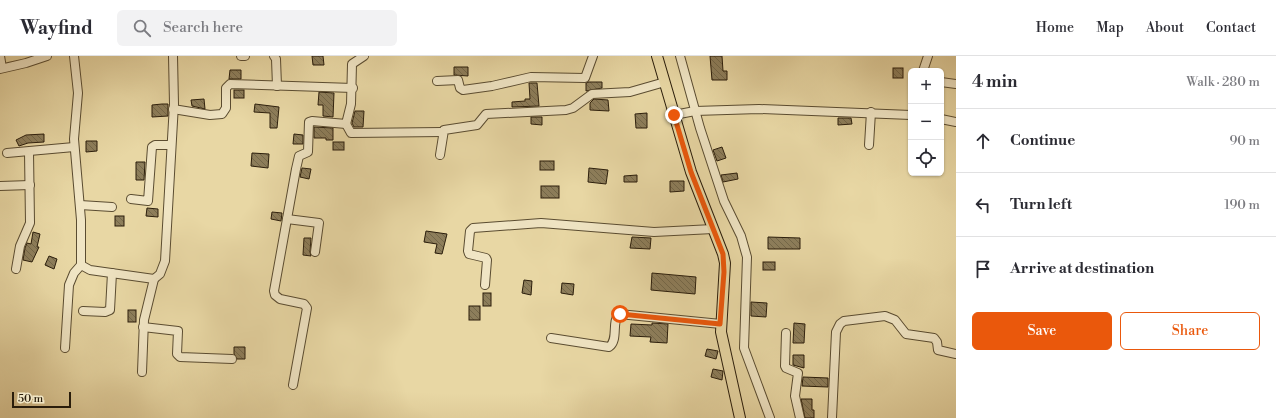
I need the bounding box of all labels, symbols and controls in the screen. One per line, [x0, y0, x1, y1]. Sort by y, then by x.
search box [117, 10, 397, 46]
text: Wayfind [20, 16, 93, 40]
icon: search [131, 17, 153, 39]
text: Search here [163, 18, 243, 37]
text: Home [1036, 19, 1074, 37]
text: Map [1096, 19, 1124, 37]
text: About [1146, 19, 1184, 37]
text: Contact [1206, 19, 1256, 37]
map controls [908, 68, 944, 176]
button: + [908, 68, 944, 104]
text: 4 min [972, 71, 1017, 93]
text: Walk · 280 m [1186, 74, 1260, 90]
button: − [908, 104, 944, 140]
route end [665, 106, 683, 124]
icon: ahead [972, 130, 994, 152]
text: Continue [1010, 131, 1075, 150]
text: 90 m [1229, 133, 1260, 149]
button: locate [908, 140, 944, 176]
icon: left [972, 194, 994, 216]
text: Turn left [1010, 195, 1072, 214]
text: 190 m [1224, 197, 1260, 213]
icon: arrive [972, 258, 994, 280]
text: Arrive at destination [1010, 259, 1154, 278]
route start [611, 305, 629, 323]
button: Save [972, 312, 1112, 350]
button: Share [1120, 312, 1260, 350]
scale bar [12, 390, 71, 409]
text: 50 m [18, 392, 43, 406]

